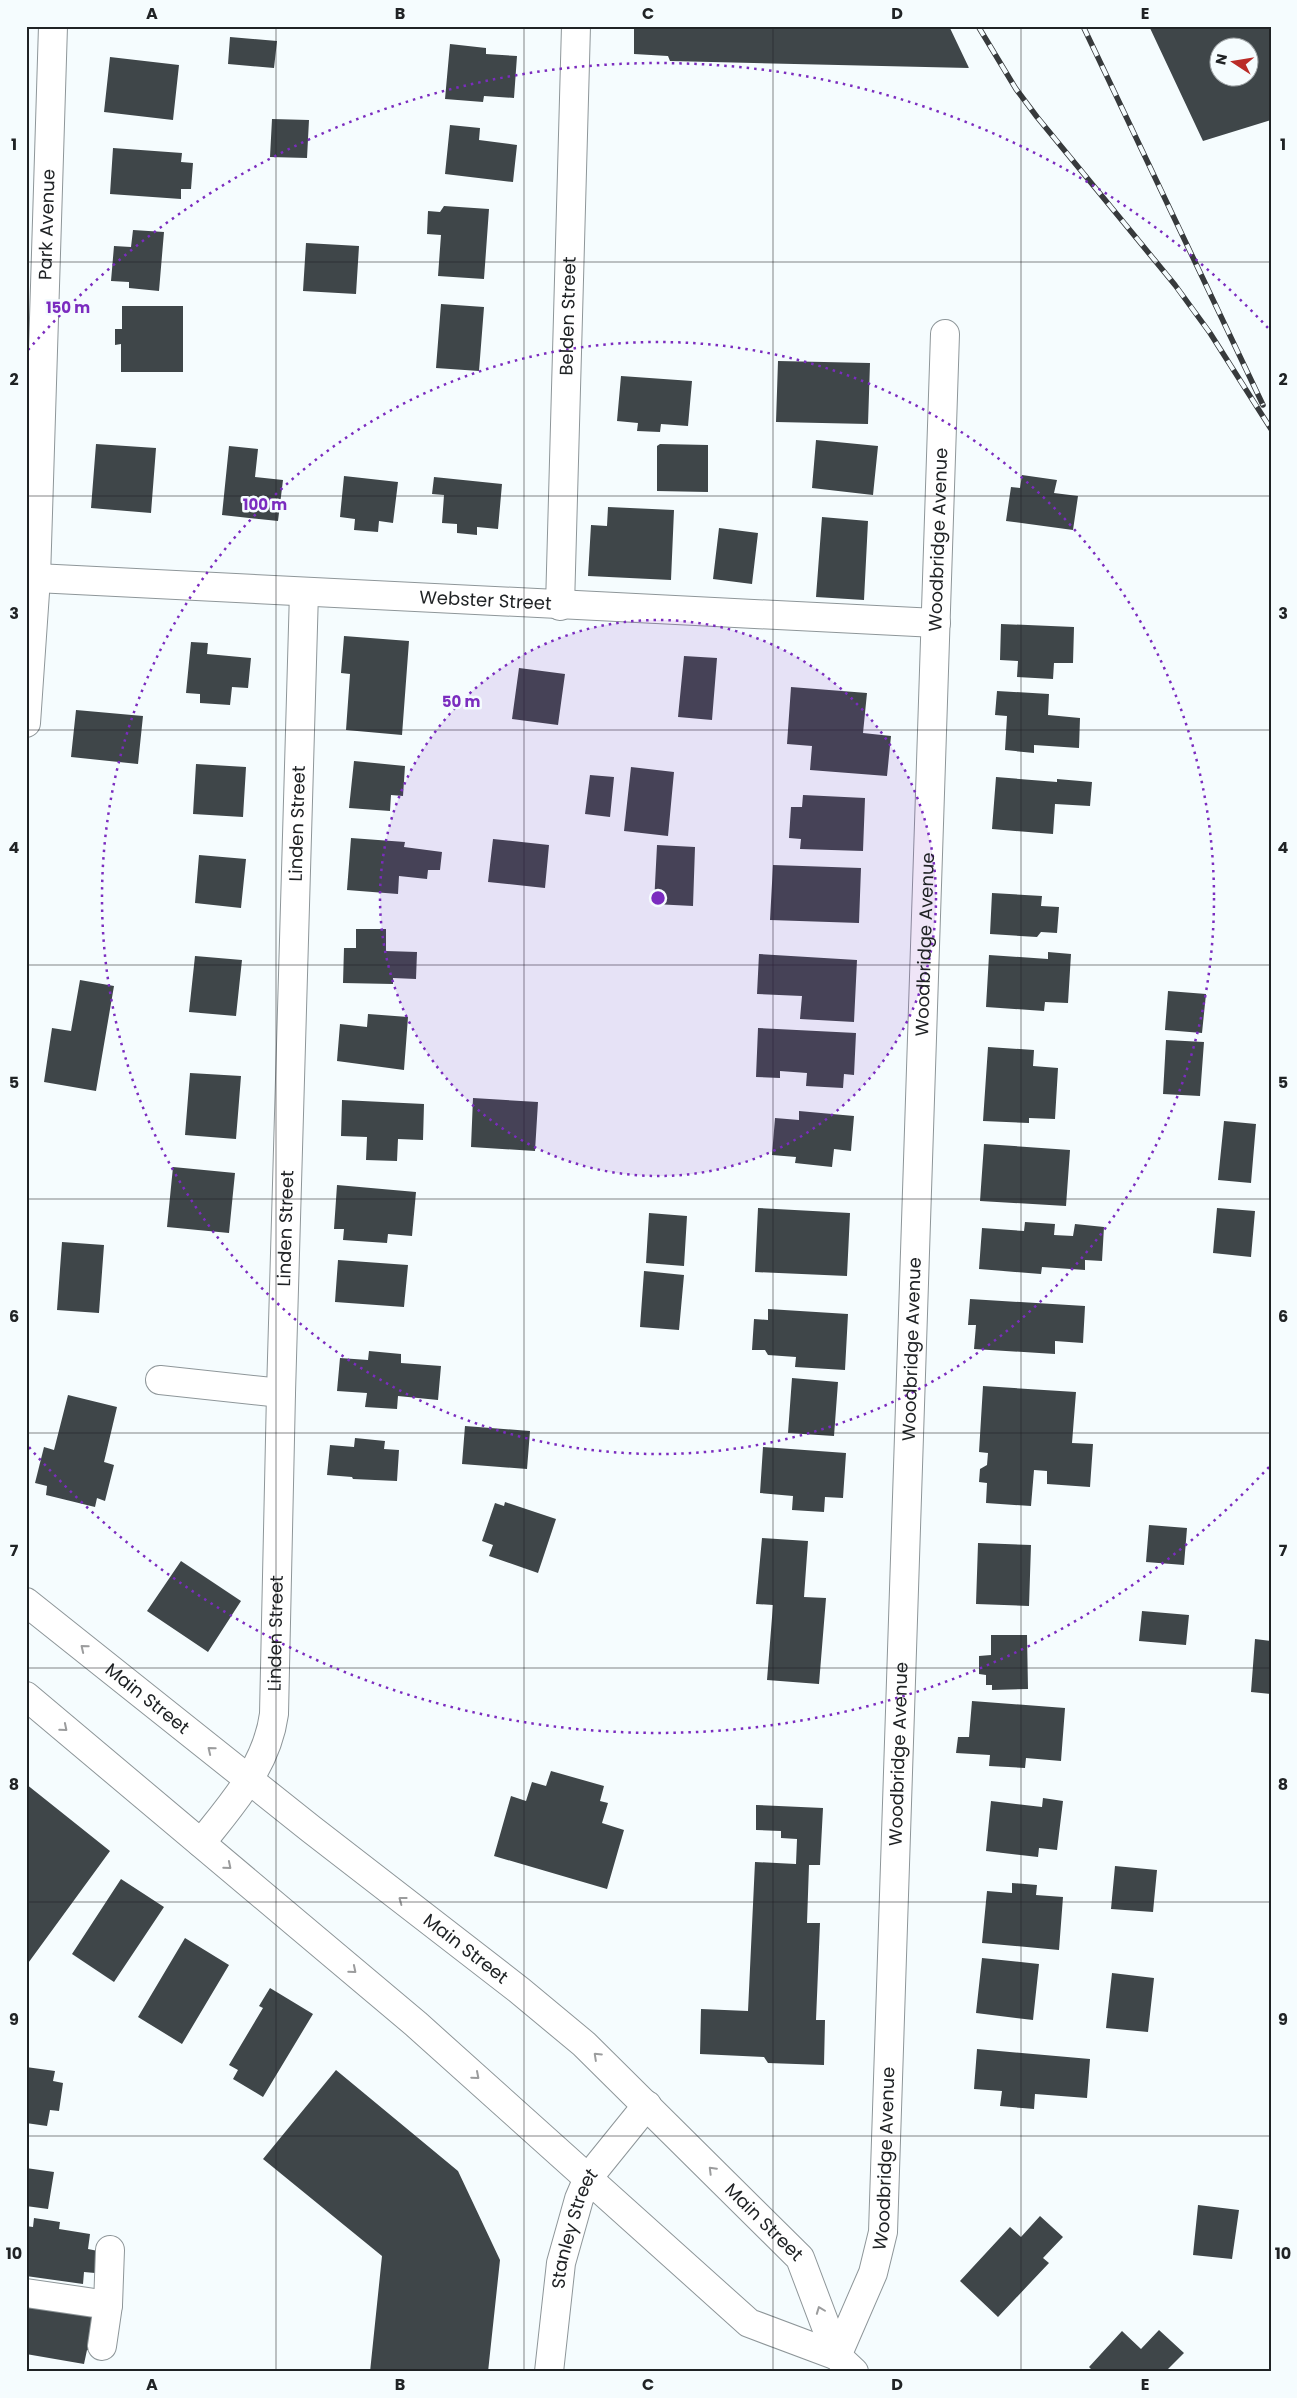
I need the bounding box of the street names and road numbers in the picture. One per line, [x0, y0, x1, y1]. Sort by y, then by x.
street label: Park Avenue [32, 169, 61, 280]
street label: Belden Street [553, 256, 582, 376]
street label: Woodbridge Avenue [922, 447, 953, 632]
street label: Webster Street [419, 584, 552, 616]
street label: Linden Street [283, 765, 311, 882]
street label: Woodbridge Avenue [909, 852, 940, 1037]
street label: Linden Street [271, 1170, 299, 1287]
street label: Woodbridge Avenue [896, 1257, 927, 1442]
street label: Linden Street [261, 1575, 289, 1692]
street label: Main Street [100, 1657, 195, 1739]
street label: Woodbridge Avenue [883, 1661, 914, 1846]
street label: Main Street [418, 1907, 514, 1989]
street label: Woodbridge Avenue [866, 2066, 900, 2253]
street label: Stanley Street [545, 2163, 603, 2290]
street label: Main Street [719, 2177, 809, 2266]

